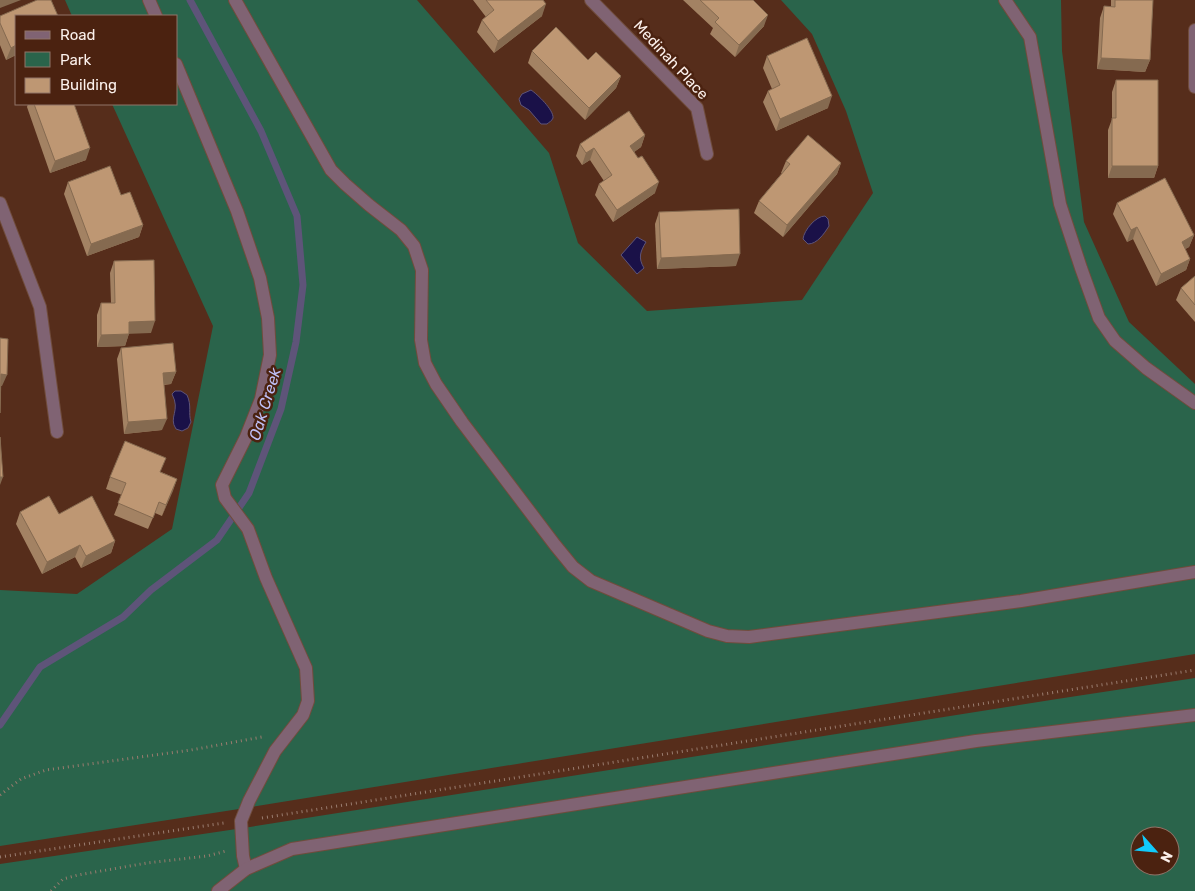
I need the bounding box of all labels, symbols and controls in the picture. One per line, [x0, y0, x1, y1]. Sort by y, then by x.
legend [15, 15, 178, 105]
street label: Medinah Place [630, 17, 712, 103]
text: Road [60, 26, 96, 44]
text: Park [60, 51, 91, 69]
text: Building [60, 76, 117, 94]
water label: Oak Creek [245, 365, 285, 443]
north arrow [1130, 826, 1180, 876]
text: N [1156, 848, 1176, 865]

